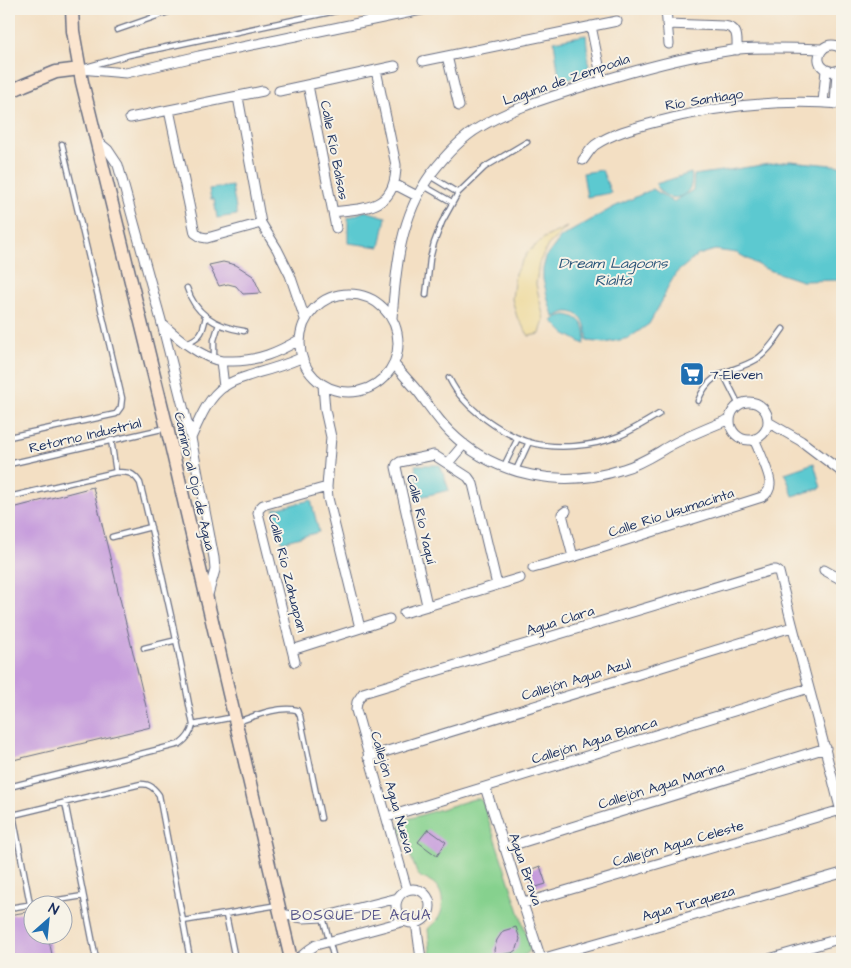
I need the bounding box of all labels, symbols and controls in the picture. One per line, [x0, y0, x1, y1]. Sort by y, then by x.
street label: Laguna de Zempoala [500, 49, 632, 111]
street label: Río Santiago [664, 84, 745, 116]
street label: Calle Río Balsas [315, 99, 353, 202]
water label: Dream Lagoons Rialta [558, 253, 669, 291]
supermarket icon: 7-Eleven [679, 361, 705, 387]
place label: 7-Eleven [710, 365, 763, 385]
street label: Camino al Ojo de Agua [168, 410, 220, 552]
street label: Retorno Industrial [27, 413, 143, 459]
street label: Calle Río Yaquí [401, 473, 441, 567]
street label: Calle Río Usumacinta [606, 483, 737, 543]
street label: Calle Río Zahuapan [263, 512, 311, 635]
street label: Agua Clara [524, 601, 597, 641]
street label: Callejón Agua Azul [519, 654, 633, 706]
street label: Callejón Agua Blanca [529, 712, 660, 770]
street label: Callejón Agua Nueva [365, 729, 419, 856]
street label: Callejón Agua Marina [596, 757, 727, 815]
street label: Callejón Agua Celeste [610, 816, 747, 872]
street label: Agua Brava [503, 831, 547, 908]
street label: Agua Turqueza [640, 881, 737, 927]
north arrow [22, 896, 72, 946]
text: N [45, 898, 62, 920]
district label: BOSQUE DE AGUA [291, 905, 432, 926]

